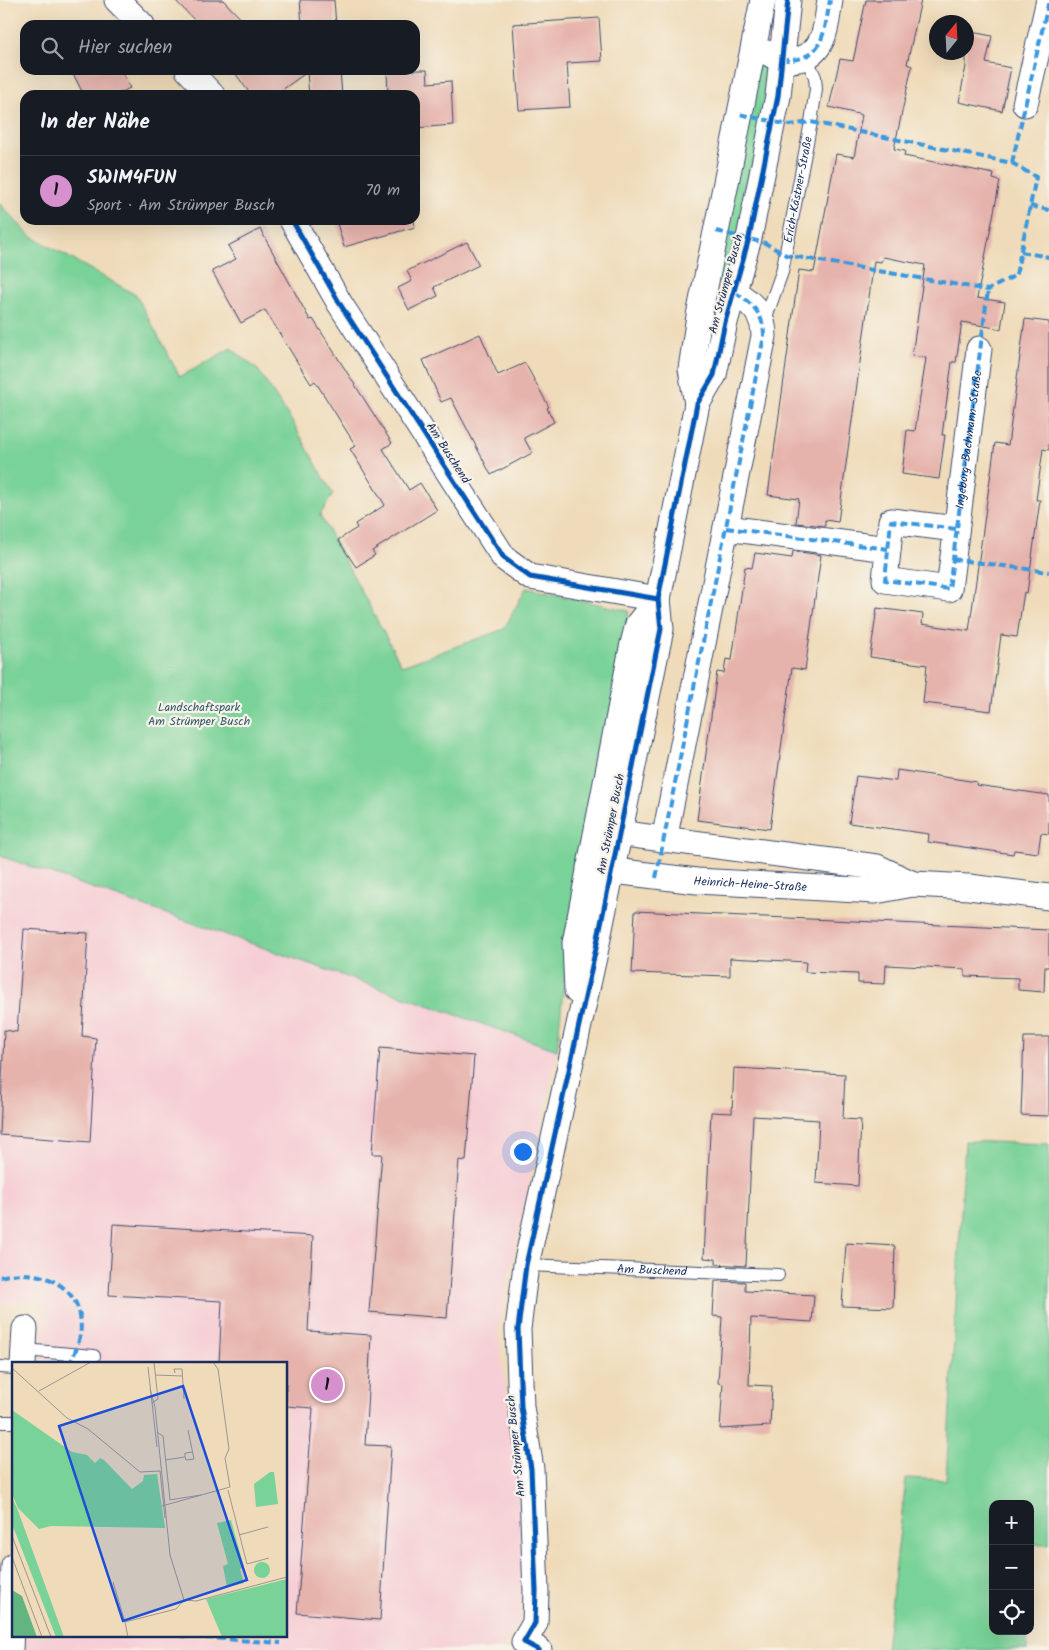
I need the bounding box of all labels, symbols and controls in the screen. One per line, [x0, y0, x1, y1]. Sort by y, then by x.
north arrow [929, 15, 974, 60]
search box [20, 20, 420, 75]
text: Hier suchen [78, 33, 172, 63]
icon: search [38, 34, 66, 62]
text: In der Nähe [40, 106, 150, 139]
street label: Erich-Kästner-Straße [778, 134, 818, 244]
text: SWIM4FUN [87, 163, 177, 193]
text: 1 [54, 178, 58, 203]
text: 70 m [365, 178, 400, 203]
text: Sport · Am Strümper Busch [87, 193, 275, 218]
street label: Am Strümper Busch [704, 232, 748, 336]
street label: Ingeborg-Bachmann-Straße [950, 369, 987, 510]
street label: Am Buschend [421, 419, 476, 488]
park label: Landschaftspark Am Strümper Busch [148, 698, 250, 731]
street label: Am Strümper Busch [592, 772, 630, 876]
street label: Heinrich-Heine-Straße [693, 871, 808, 897]
your location [510, 1139, 536, 1165]
street label: Am Buschend [617, 1259, 688, 1281]
inset map [12, 1362, 288, 1638]
pin: 1 [311, 1366, 343, 1404]
street label: Am Strümper Busch [501, 1394, 531, 1498]
map controls [989, 1500, 1034, 1635]
button: + [989, 1500, 1034, 1545]
button: − [989, 1545, 1034, 1590]
button: locate [989, 1590, 1034, 1635]

